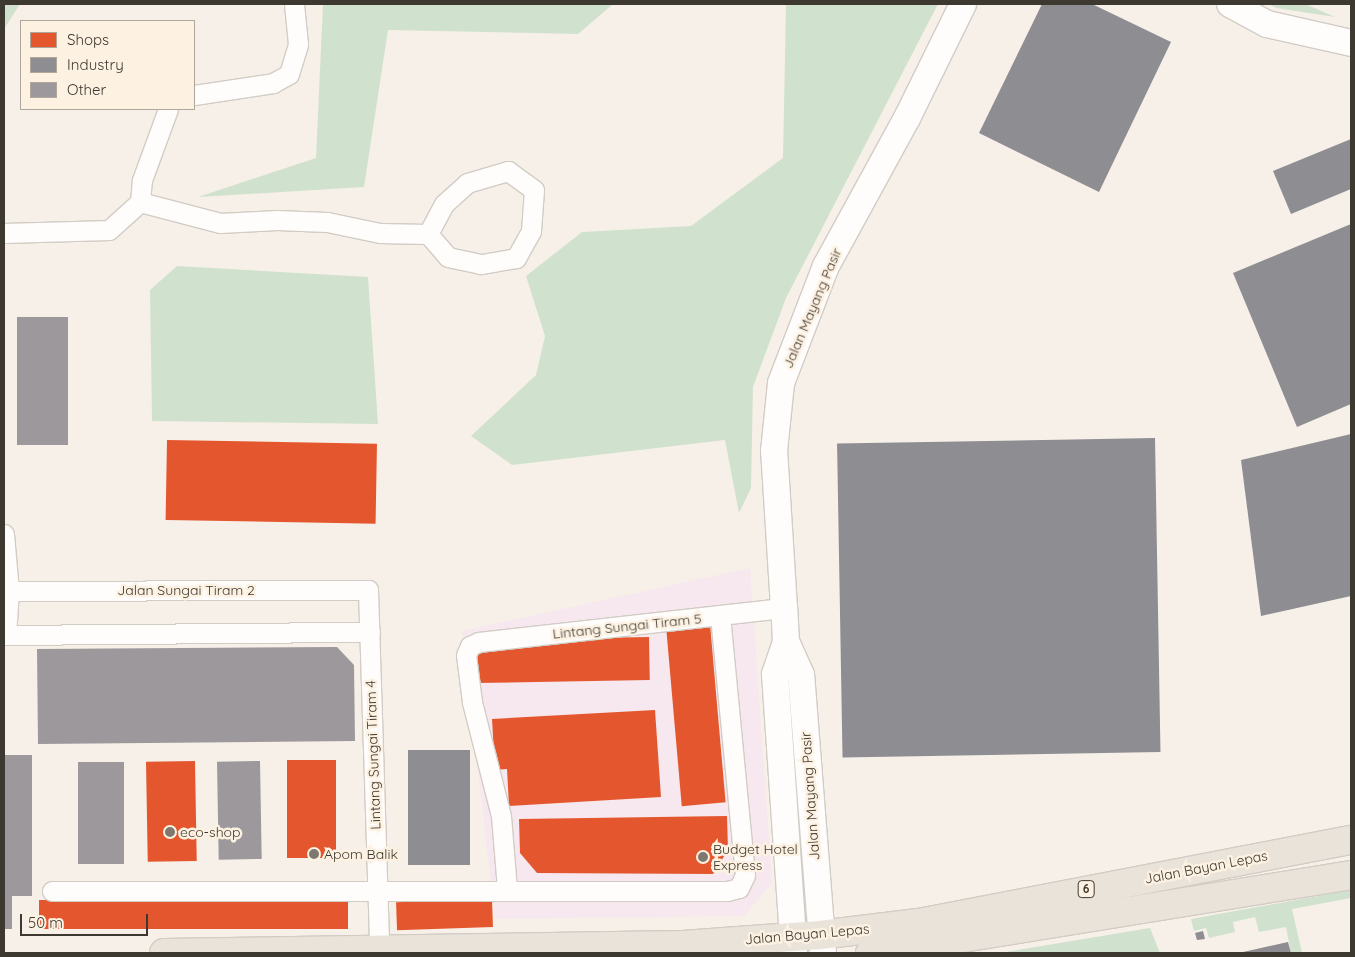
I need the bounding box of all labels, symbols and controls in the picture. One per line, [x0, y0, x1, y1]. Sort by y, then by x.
legend [20, 20, 195, 110]
text: Shops [67, 30, 109, 49]
text: Industry [67, 55, 124, 74]
text: Other [67, 80, 106, 99]
street label: Jalan Mayang Pasir [779, 245, 845, 371]
street label: Jalan Sungai Tiram 2 [117, 582, 255, 598]
street label: Lintang Sungai Tiram 5 [552, 610, 702, 642]
street label: Lintang Sungai Tiram 4 [362, 680, 384, 830]
street label: Jalan Mayang Pasir [797, 731, 823, 861]
place label: eco-shop [180, 824, 241, 840]
marker: eco-shop [164, 826, 176, 838]
place label: Budget Hotel Express [713, 841, 798, 874]
place label: Apom Balik [324, 846, 398, 862]
street label: Jalan Bayan Lepas [1143, 847, 1269, 887]
marker: Apom Balik [308, 848, 320, 860]
marker: Budget Hotel Express [697, 851, 709, 863]
road number: 6 [1077, 880, 1095, 899]
scale bar [22, 904, 150, 936]
text: 50 m [28, 913, 63, 932]
street label: Jalan Bayan Lepas [744, 920, 870, 948]

